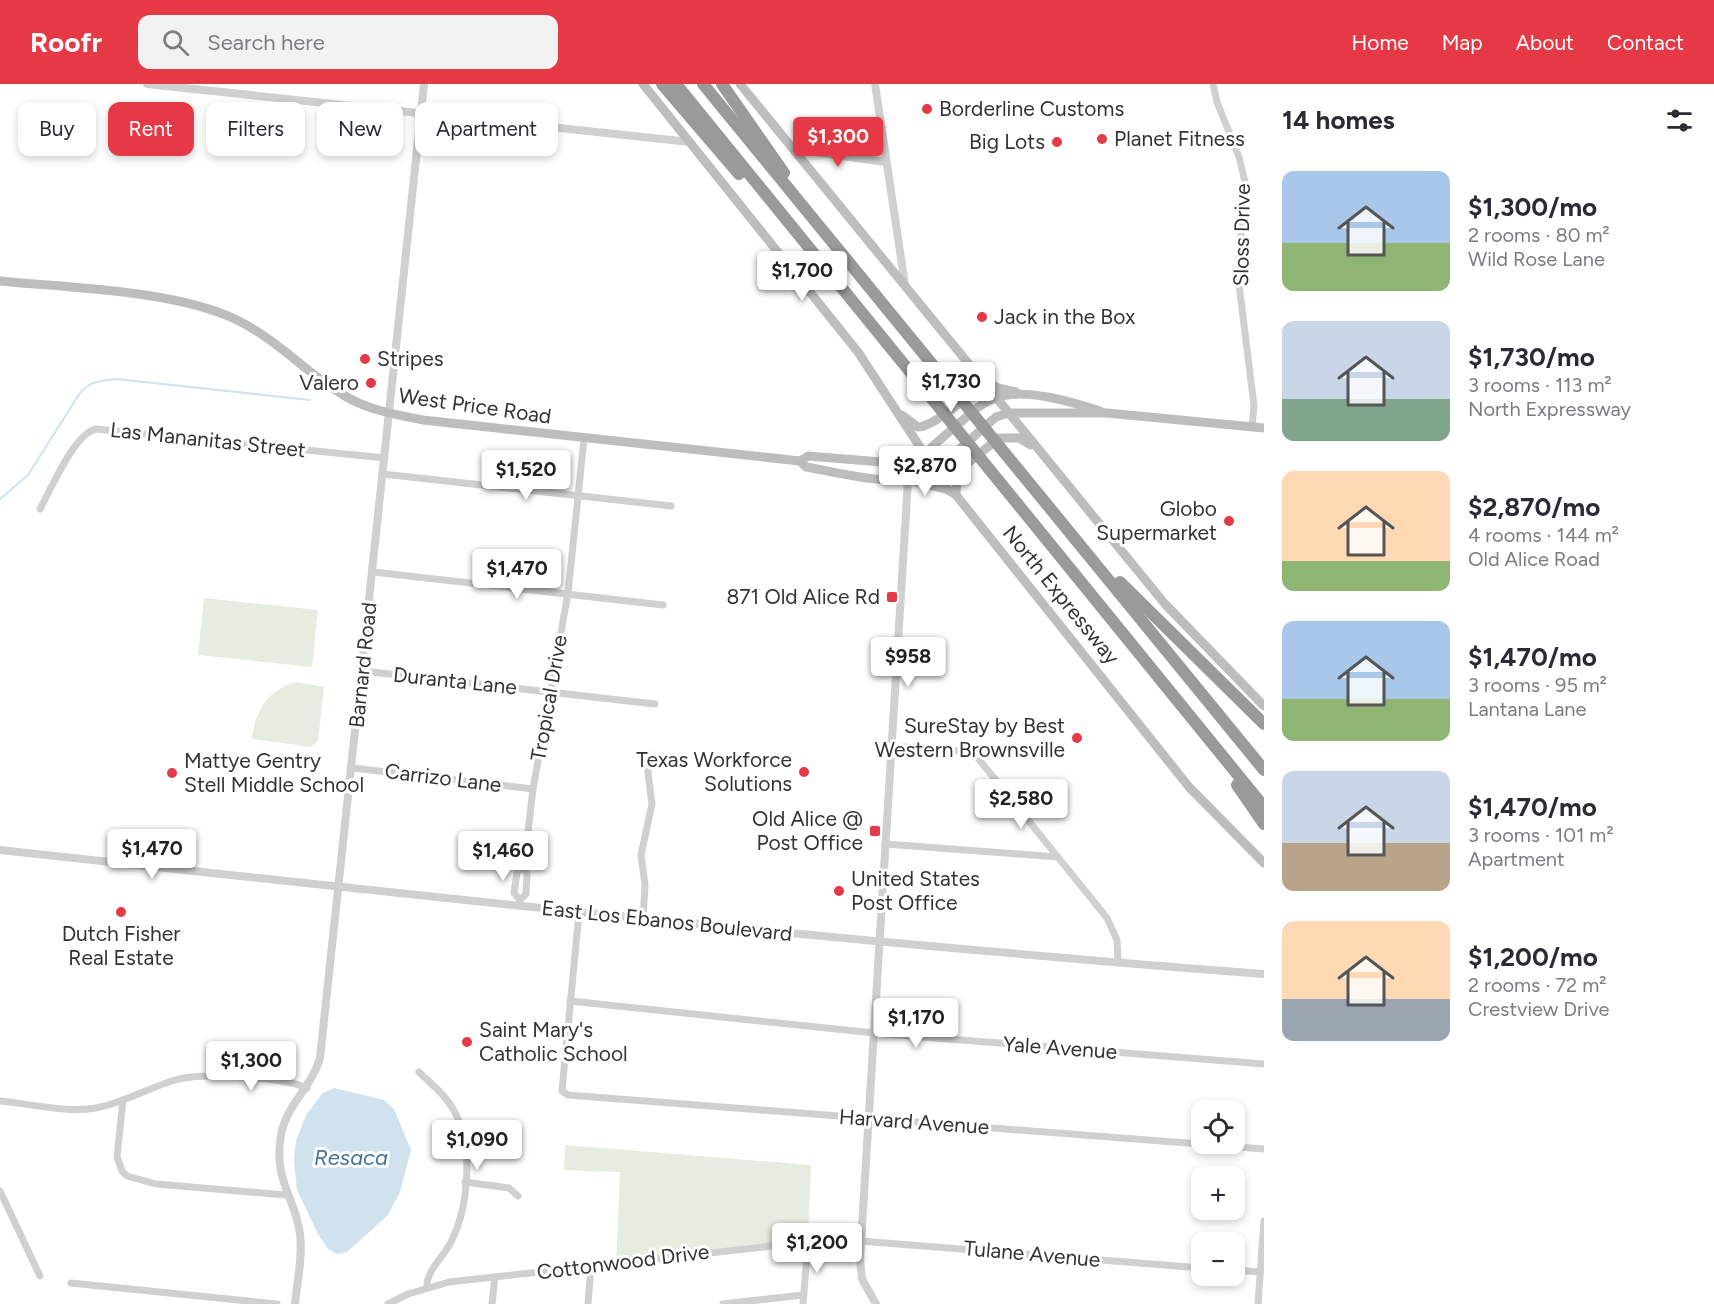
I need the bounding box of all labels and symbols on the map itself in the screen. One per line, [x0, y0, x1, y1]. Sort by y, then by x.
place label: Borderline Customs [939, 96, 1124, 121]
marker: Borderline Customs [920, 102, 934, 116]
pin: $1,300 [789, 117, 887, 168]
place label: Planet Fitness [1114, 126, 1245, 151]
place label: Big Lots [969, 129, 1045, 154]
marker: Planet Fitness [1095, 132, 1109, 146]
marker: Big Lots [1050, 135, 1064, 149]
street label: Sloss Drive [1228, 183, 1255, 287]
pin: $1,700 [753, 251, 851, 302]
place label: Jack in the Box [994, 304, 1135, 329]
marker: Jack in the Box [975, 310, 989, 324]
place label: Stripes [377, 346, 443, 371]
marker: Stripes [358, 352, 372, 366]
pin: $1,730 [902, 362, 1000, 413]
place label: Valero [299, 370, 359, 395]
marker: Valero [364, 376, 378, 390]
street label: West Price Road [397, 382, 553, 429]
street label: Las Mananitas Street [109, 417, 307, 462]
pin: $2,870 [876, 446, 974, 497]
pin: $1,520 [477, 450, 575, 501]
place label: Globo Supermarket [1096, 496, 1217, 545]
marker: Globo Supermarket [1222, 514, 1236, 528]
street label: North Expressway [998, 520, 1125, 669]
pin: $1,470 [468, 549, 566, 600]
place label: 871 Old Alice Rd [726, 584, 880, 609]
marker: 871 Old Alice Rd [885, 590, 899, 604]
street label: Barnard Road [343, 601, 382, 729]
street label: Tropical Drive [525, 633, 572, 763]
pin: $958 [872, 637, 944, 688]
street label: Duranta Lane [392, 662, 518, 699]
place label: SureStay by Best Western Brownsville [875, 713, 1065, 762]
marker: SureStay by Best Western Brownsville [1070, 731, 1084, 745]
place label: Texas Workforce Solutions [636, 747, 792, 796]
place label: Mattye Gentry Stell Middle School [184, 748, 364, 797]
street label: Carrizo Lane [383, 758, 503, 797]
marker: Texas Workforce Solutions [797, 765, 811, 779]
marker: Mattye Gentry Stell Middle School [165, 766, 179, 780]
pin: $2,580 [972, 779, 1070, 830]
place label: Old Alice @ Post Office [752, 806, 863, 855]
marker: Old Alice @ Post Office [868, 824, 882, 838]
pin: $1,470 [103, 829, 201, 880]
pin: $1,460 [454, 831, 552, 882]
place label: United States Post Office [851, 866, 980, 915]
marker: United States Post Office [832, 884, 846, 898]
street label: East Los Ebanos Boulevard [541, 895, 794, 946]
marker: Dutch Fisher Real Estate [114, 905, 128, 919]
place label: Dutch Fisher Real Estate [62, 921, 180, 970]
pin: $1,170 [867, 998, 965, 1049]
place label: Saint Mary's Catholic School [479, 1017, 628, 1066]
street label: Yale Avenue [1002, 1031, 1118, 1064]
marker: Saint Mary's Catholic School [460, 1035, 474, 1049]
pin: $1,300 [202, 1041, 300, 1092]
street label: Harvard Avenue [838, 1104, 990, 1139]
pin: $1,090 [428, 1120, 526, 1171]
water label: Resaca [314, 1144, 388, 1171]
pin: $1,200 [768, 1223, 866, 1274]
street label: Tulane Avenue [963, 1235, 1101, 1272]
street label: Cottonwood Drive [535, 1239, 711, 1284]

